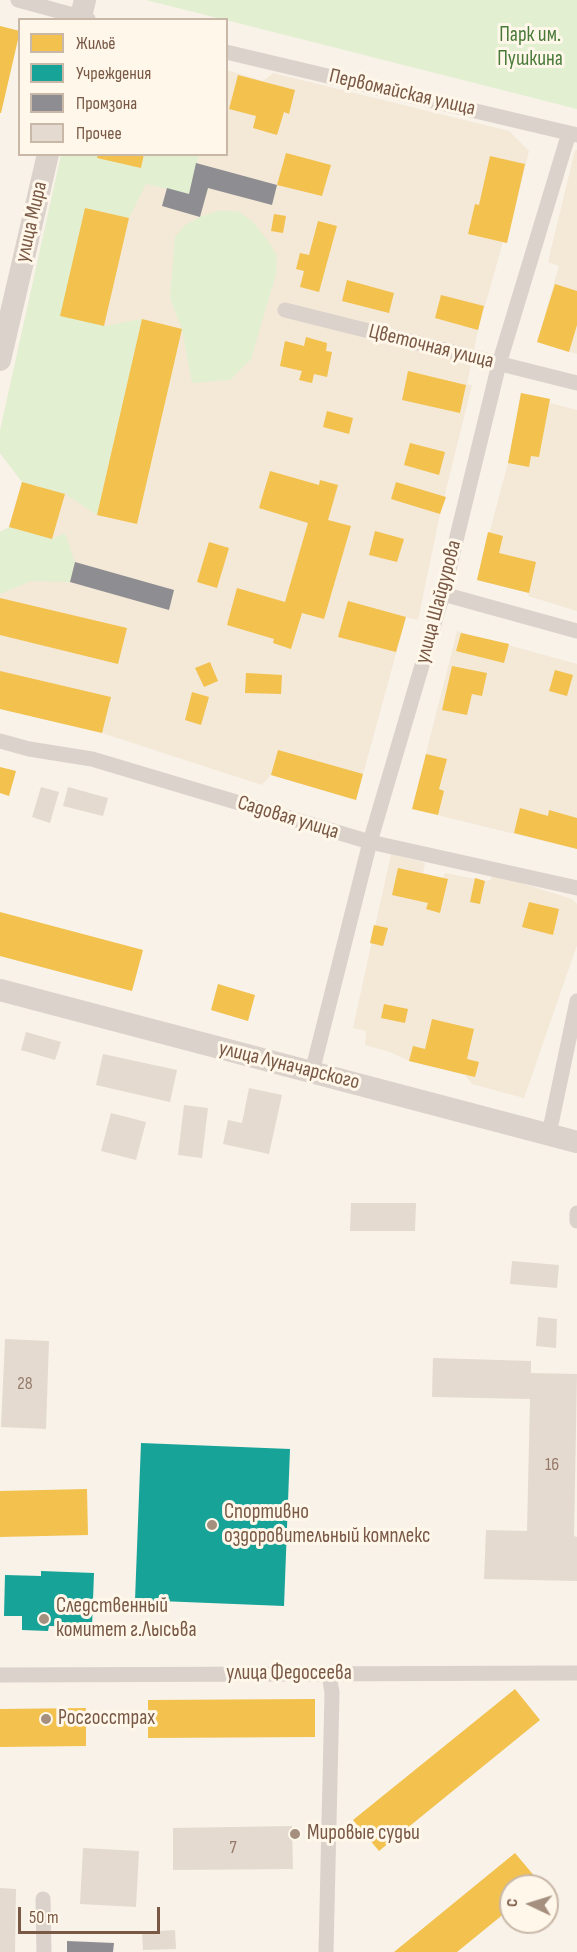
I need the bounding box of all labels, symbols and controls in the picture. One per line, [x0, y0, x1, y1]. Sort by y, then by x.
legend [18, 18, 228, 156]
park label: Парк им. Пушкина [497, 23, 563, 73]
text: Жильё [76, 33, 116, 54]
text: Учреждения [76, 63, 151, 84]
street label: Первомайская улица [326, 64, 478, 122]
text: Промзона [76, 93, 137, 114]
text: Прочее [76, 123, 122, 144]
street label: улица Мира [10, 179, 54, 265]
street label: Цветочная улица [366, 319, 496, 375]
street label: улица Шайдурова [410, 538, 468, 666]
street label: Садовая улица [234, 791, 342, 845]
street label: улица Луначарского [216, 1036, 362, 1096]
house number: 28 [17, 1373, 33, 1395]
house number: 16 [545, 1454, 559, 1476]
place label: Спортивно оздоровительный комплекс [224, 1500, 430, 1550]
marker: Спортивно оздоровительный комплекс [205, 1518, 219, 1532]
place label: Следственный комитет г.Лысьва [56, 1594, 196, 1644]
marker: Следственный комитет г.Лысьва [37, 1612, 51, 1626]
street label: улица Федосеева [226, 1661, 352, 1687]
place label: Росгосстрах [58, 1706, 155, 1732]
marker: Росгосстрах [39, 1712, 53, 1726]
place label: Мировые судьи [307, 1821, 420, 1847]
marker: Мировые судьи [288, 1827, 302, 1841]
house number: 7 [229, 1837, 237, 1859]
north arrow [499, 1874, 559, 1934]
scale bar [21, 1895, 164, 1933]
text: С [503, 1898, 522, 1908]
text: 50 m [29, 1907, 59, 1928]

